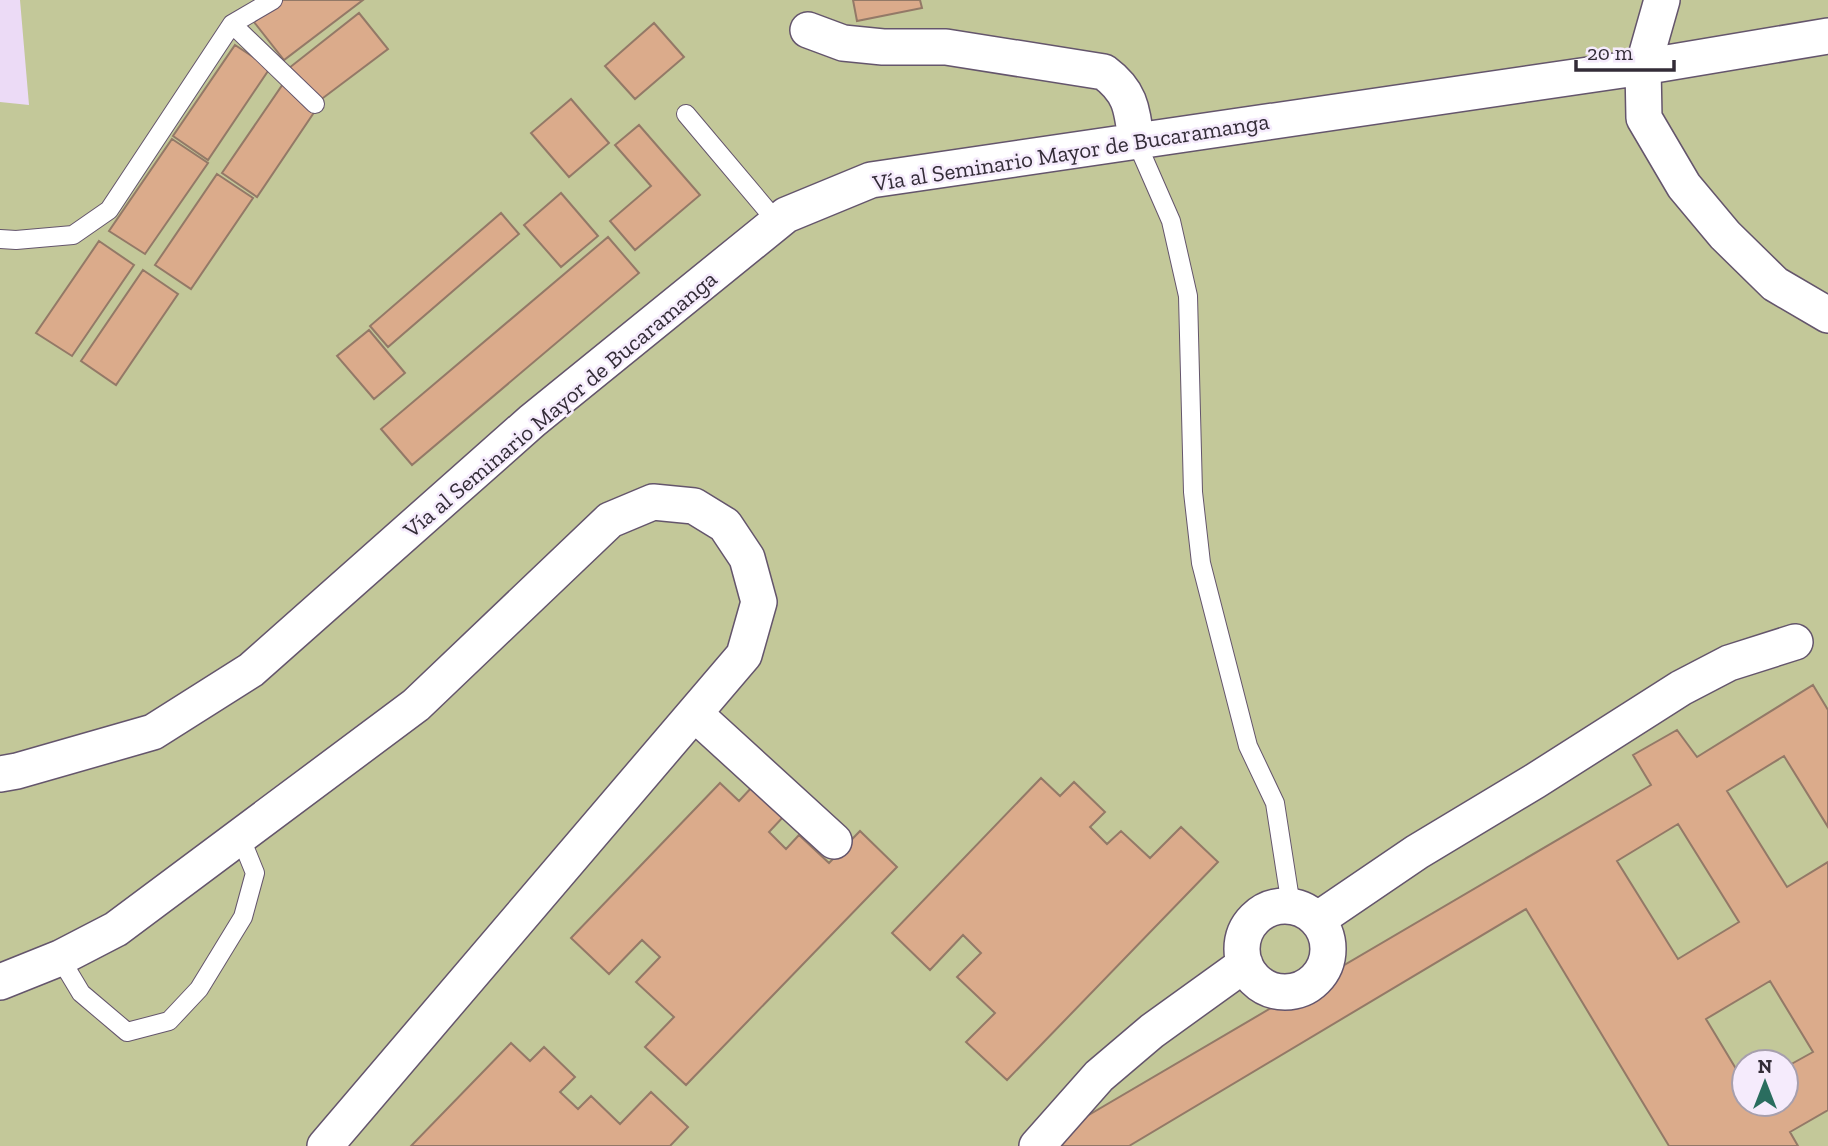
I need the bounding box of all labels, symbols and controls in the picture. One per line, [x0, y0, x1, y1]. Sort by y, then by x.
scale bar [1576, 28, 1674, 72]
text: 20 m [1587, 40, 1633, 65]
street label: Vía al Seminario Mayor de Bucaramanga [870, 107, 1271, 197]
street label: Vía al Seminario Mayor de Bucaramanga [397, 264, 722, 544]
north arrow [1730, 1048, 1800, 1118]
text: N [1758, 1055, 1772, 1078]

